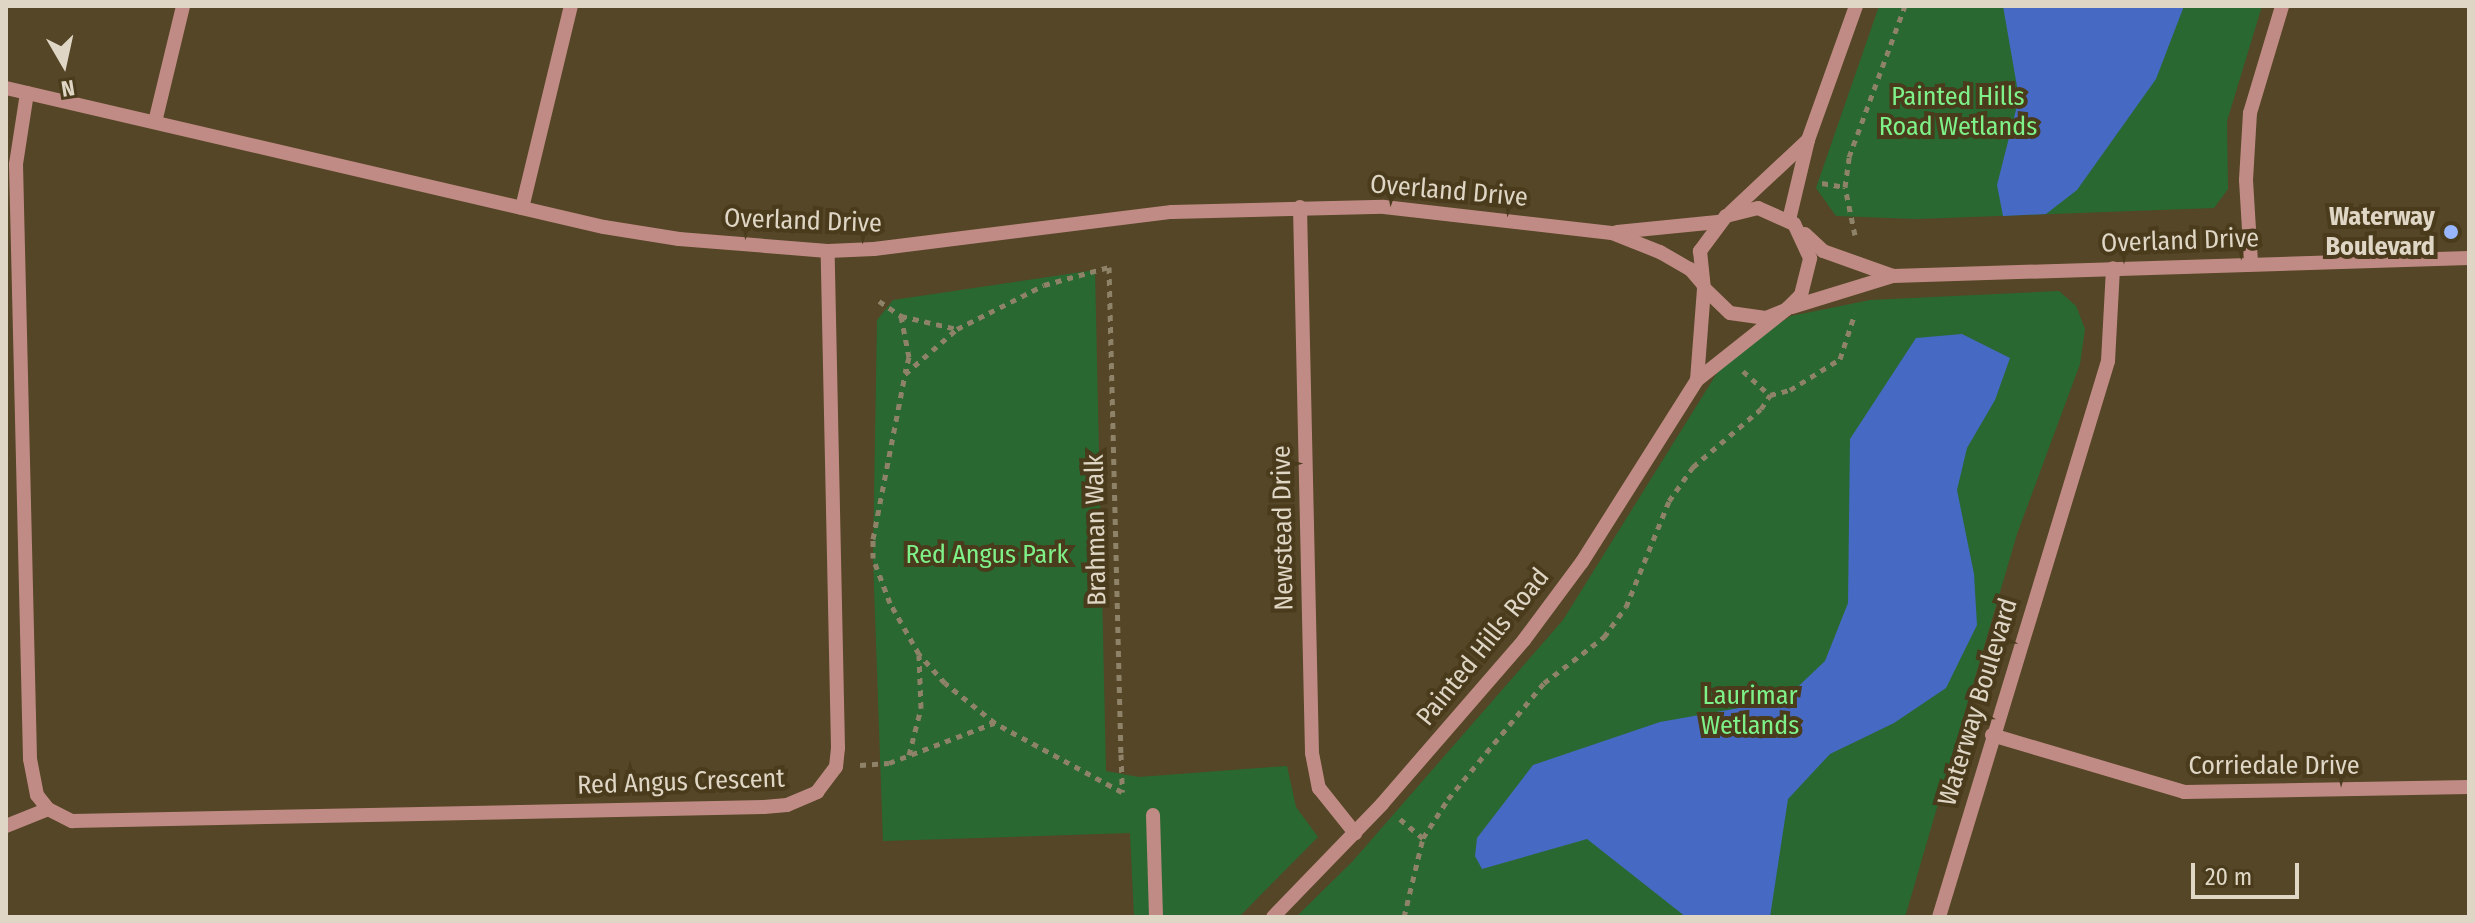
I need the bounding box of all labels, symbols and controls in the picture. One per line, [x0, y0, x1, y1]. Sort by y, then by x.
north arrow [24, 24, 104, 104]
text: N [59, 74, 76, 103]
park label: Painted Hills Road Wetlands [1879, 81, 2037, 142]
street label: Overland Drive [1369, 169, 1529, 213]
place label: Waterway Boulevard [2326, 201, 2435, 262]
street label: Overland Drive [724, 203, 882, 239]
street label: Overland Drive [2101, 223, 2259, 259]
marker: Waterway Boulevard [2442, 223, 2460, 241]
street label: Newstead Drive [1266, 445, 1300, 611]
street label: Brahman Walk [1079, 454, 1113, 606]
park label: Red Angus Park [906, 539, 1068, 571]
street label: Painted Hills Road [1410, 562, 1556, 732]
street label: Waterway Boulevard [1932, 594, 2024, 810]
park label: Laurimar Wetlands [1701, 680, 1799, 742]
street label: Corriedale Drive [2188, 750, 2360, 782]
street label: Red Angus Crescent [577, 763, 785, 801]
scale bar [2195, 847, 2303, 897]
text: 20 m [2205, 863, 2252, 891]

